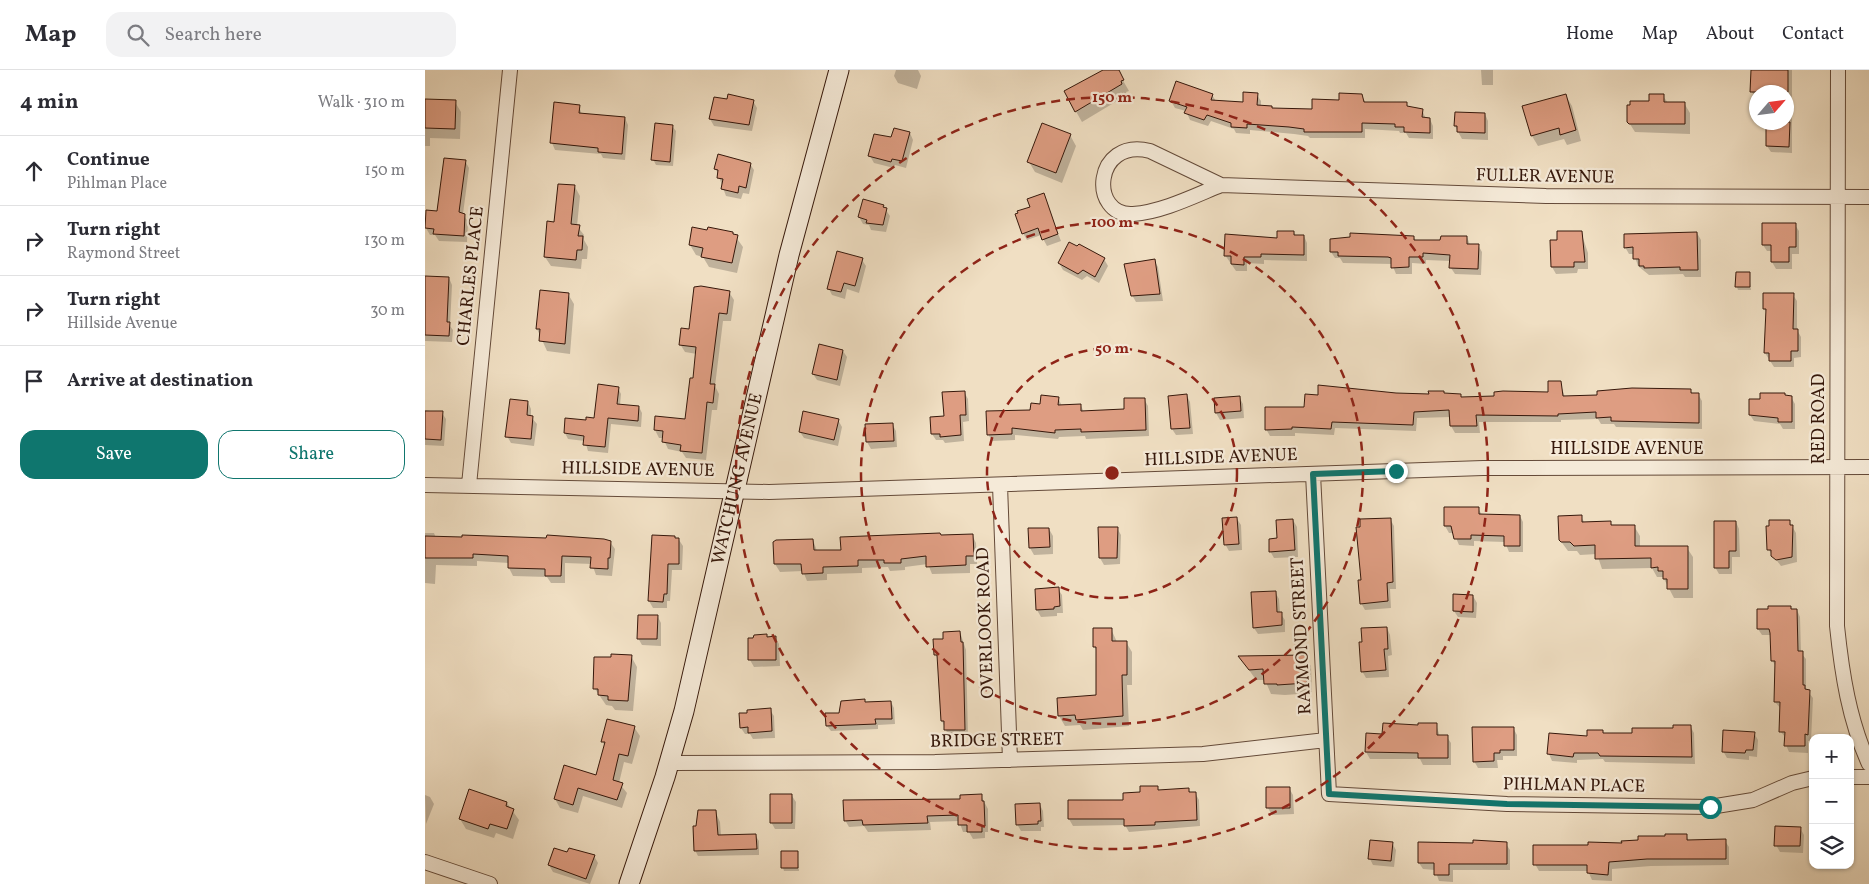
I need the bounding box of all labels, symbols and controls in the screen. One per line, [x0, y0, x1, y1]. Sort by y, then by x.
search box [106, 12, 456, 57]
text: Map [25, 18, 76, 52]
icon: search [124, 21, 152, 49]
text: Search here [164, 22, 262, 48]
text: Home [1566, 22, 1614, 47]
text: Map [1642, 22, 1678, 47]
text: About [1706, 22, 1754, 47]
text: Contact [1782, 22, 1844, 47]
north arrow [1749, 85, 1794, 130]
text: 4 min [20, 88, 79, 117]
text: 150 m [1092, 88, 1132, 109]
text: Walk · 310 m [318, 92, 405, 114]
text: Continue [67, 147, 150, 173]
icon: ahead [20, 157, 48, 185]
text: 150 m [364, 160, 405, 182]
street label: FULLER AVENUE [1475, 163, 1615, 191]
text: Pihlman Place [67, 173, 167, 195]
street label: CHARLES PLACE [451, 205, 491, 347]
text: 100 m [1091, 213, 1134, 234]
text: Turn right [67, 217, 160, 243]
icon: right [20, 227, 48, 255]
text: 130 m [364, 230, 405, 252]
text: Raymond Street [67, 243, 180, 265]
text: Turn right [67, 287, 160, 313]
icon: right [20, 297, 48, 325]
text: 30 m [370, 300, 405, 322]
text: Hillside Avenue [67, 313, 177, 335]
text: 50 m [1095, 339, 1129, 360]
icon: arrive [20, 367, 48, 395]
text: Arrive at destination [67, 368, 253, 394]
street label: RED ROAD [1807, 374, 1832, 464]
street label: WATCHUNG AVENUE [706, 390, 769, 567]
button: Save [20, 430, 208, 479]
button: Share [218, 430, 405, 479]
street label: HILLSIDE AVENUE [1550, 437, 1704, 462]
street label: HILLSIDE AVENUE [1144, 443, 1298, 473]
street label: HILLSIDE AVENUE [561, 456, 715, 484]
route end [1385, 460, 1408, 483]
centre of rings [1103, 464, 1121, 482]
street label: OVERLOOK ROAD [971, 547, 1001, 699]
street label: RAYMOND STREET [1285, 556, 1319, 715]
street label: BRIDGE STREET [930, 727, 1065, 755]
map controls [1809, 734, 1854, 869]
button: + [1809, 734, 1854, 779]
street label: PIHLMAN PLACE [1503, 772, 1646, 800]
button: − [1809, 779, 1854, 824]
route start [1699, 796, 1722, 819]
button: layers [1809, 824, 1854, 869]

